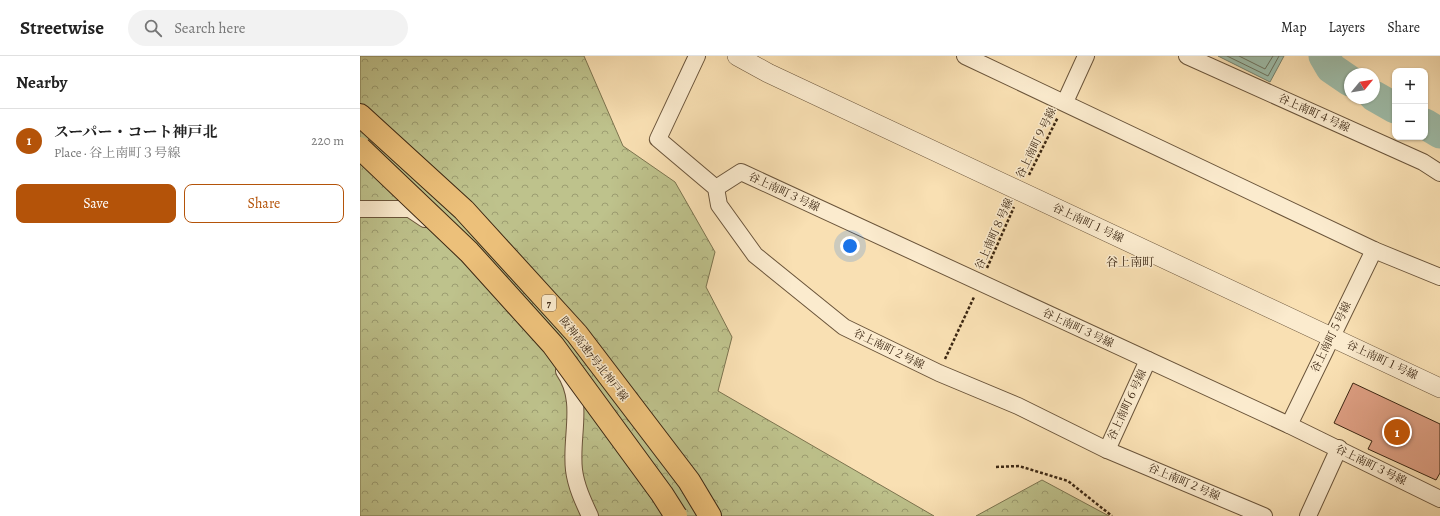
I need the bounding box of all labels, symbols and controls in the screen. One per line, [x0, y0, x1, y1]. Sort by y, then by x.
search box [128, 10, 408, 46]
text: Streetwise [20, 15, 104, 41]
icon: search [142, 17, 164, 39]
text: Search here [174, 18, 245, 38]
text: Map [1281, 18, 1307, 37]
text: Layers [1329, 18, 1365, 37]
text: Share [1387, 18, 1420, 37]
north arrow [1344, 68, 1380, 104]
map controls [1392, 68, 1428, 140]
button: + [1392, 68, 1428, 104]
text: Nearby [16, 71, 67, 94]
street label: 谷上南町４号線 [1276, 90, 1352, 136]
button: − [1392, 104, 1428, 140]
street label: 谷上南町９号線 [1012, 105, 1060, 181]
text: スーパー・コート神戸北 [54, 122, 218, 142]
text: 1 [27, 132, 31, 149]
text: 220 m [311, 132, 344, 149]
text: Place · 谷上南町３号線 [54, 144, 180, 161]
street label: 谷上南町３号線 [746, 169, 822, 215]
button: Save [16, 184, 176, 223]
button: Share [184, 184, 344, 223]
street label: 谷上南町８号線 [971, 196, 1017, 272]
street label: 谷上南町１号線 [1050, 200, 1126, 246]
your location [840, 236, 860, 256]
district label: 谷上南町 [1106, 254, 1154, 270]
road number: 7 [542, 295, 556, 311]
street label: 谷上南町５号線 [1307, 299, 1355, 375]
street label: 谷上南町３号線 [1040, 305, 1116, 351]
street label: 阪神高速7号北神戸線 [556, 314, 632, 404]
street label: 谷上南町２号線 [851, 325, 927, 373]
street label: 谷上南町１号線 [1344, 337, 1420, 383]
street label: 谷上南町６号線 [1104, 367, 1150, 443]
pin: 1 [1384, 417, 1410, 447]
street label: 谷上南町３号線 [1333, 441, 1409, 489]
street label: 谷上南町２号線 [1146, 460, 1222, 504]

